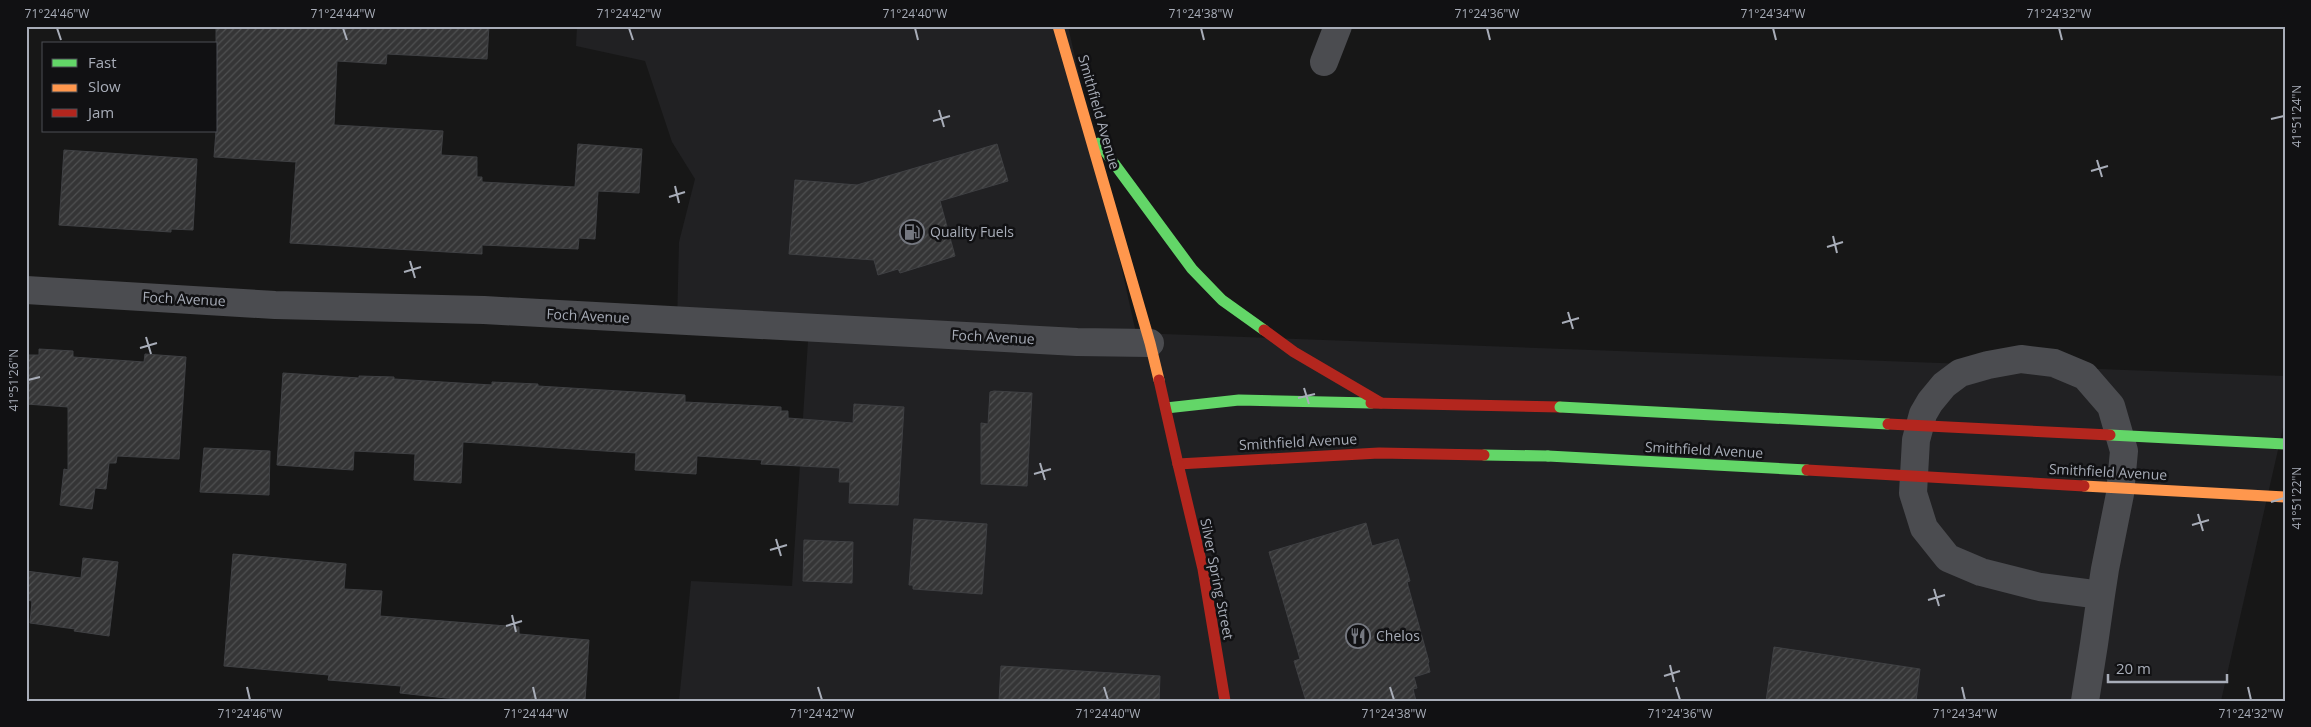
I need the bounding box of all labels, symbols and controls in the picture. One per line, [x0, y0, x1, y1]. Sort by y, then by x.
text: 71°24'46"W [25, 5, 89, 22]
text: 71°24'44"W [311, 5, 375, 22]
text: 71°24'42"W [597, 5, 661, 22]
text: 71°24'40"W [883, 5, 947, 22]
text: 71°24'38"W [1169, 5, 1233, 22]
text: 71°24'36"W [1455, 5, 1519, 22]
text: 71°24'34"W [1741, 5, 1805, 22]
text: 71°24'32"W [2027, 5, 2091, 22]
legend [42, 42, 218, 132]
text: Fast [88, 52, 117, 72]
street label: Smithfield Avenue [1074, 52, 1125, 171]
text: Slow [88, 76, 121, 96]
text: 41°51'24"N [2288, 85, 2305, 147]
text: Jam [86, 102, 114, 122]
fuel station icon: Quality Fuels [899, 219, 925, 245]
place label: Quality Fuels [930, 222, 1014, 241]
street label: Foch Avenue [142, 287, 226, 310]
street label: Foch Avenue [546, 304, 630, 327]
street label: Foch Avenue [951, 325, 1035, 348]
text: 41°51'26"N [5, 349, 22, 411]
street label: Smithfield Avenue [1238, 429, 1358, 454]
street label: Smithfield Avenue [1644, 437, 1764, 462]
street label: Smithfield Avenue [2048, 459, 2168, 484]
text: 41°51'22"N [2288, 467, 2305, 529]
street label: Silver Spring Street [1196, 517, 1239, 641]
restaurant icon: Chelos [1345, 623, 1371, 649]
place label: Chelos [1376, 626, 1420, 645]
scale bar [2108, 652, 2227, 684]
text: 20 m [2116, 658, 2151, 678]
text: 71°24'46"W [218, 705, 282, 722]
text: 71°24'44"W [504, 705, 568, 722]
text: 71°24'42"W [790, 705, 854, 722]
text: 71°24'40"W [1076, 705, 1140, 722]
text: 71°24'38"W [1362, 705, 1426, 722]
text: 71°24'36"W [1648, 705, 1712, 722]
text: 71°24'34"W [1933, 705, 1997, 722]
text: 71°24'32"W [2219, 705, 2283, 722]

